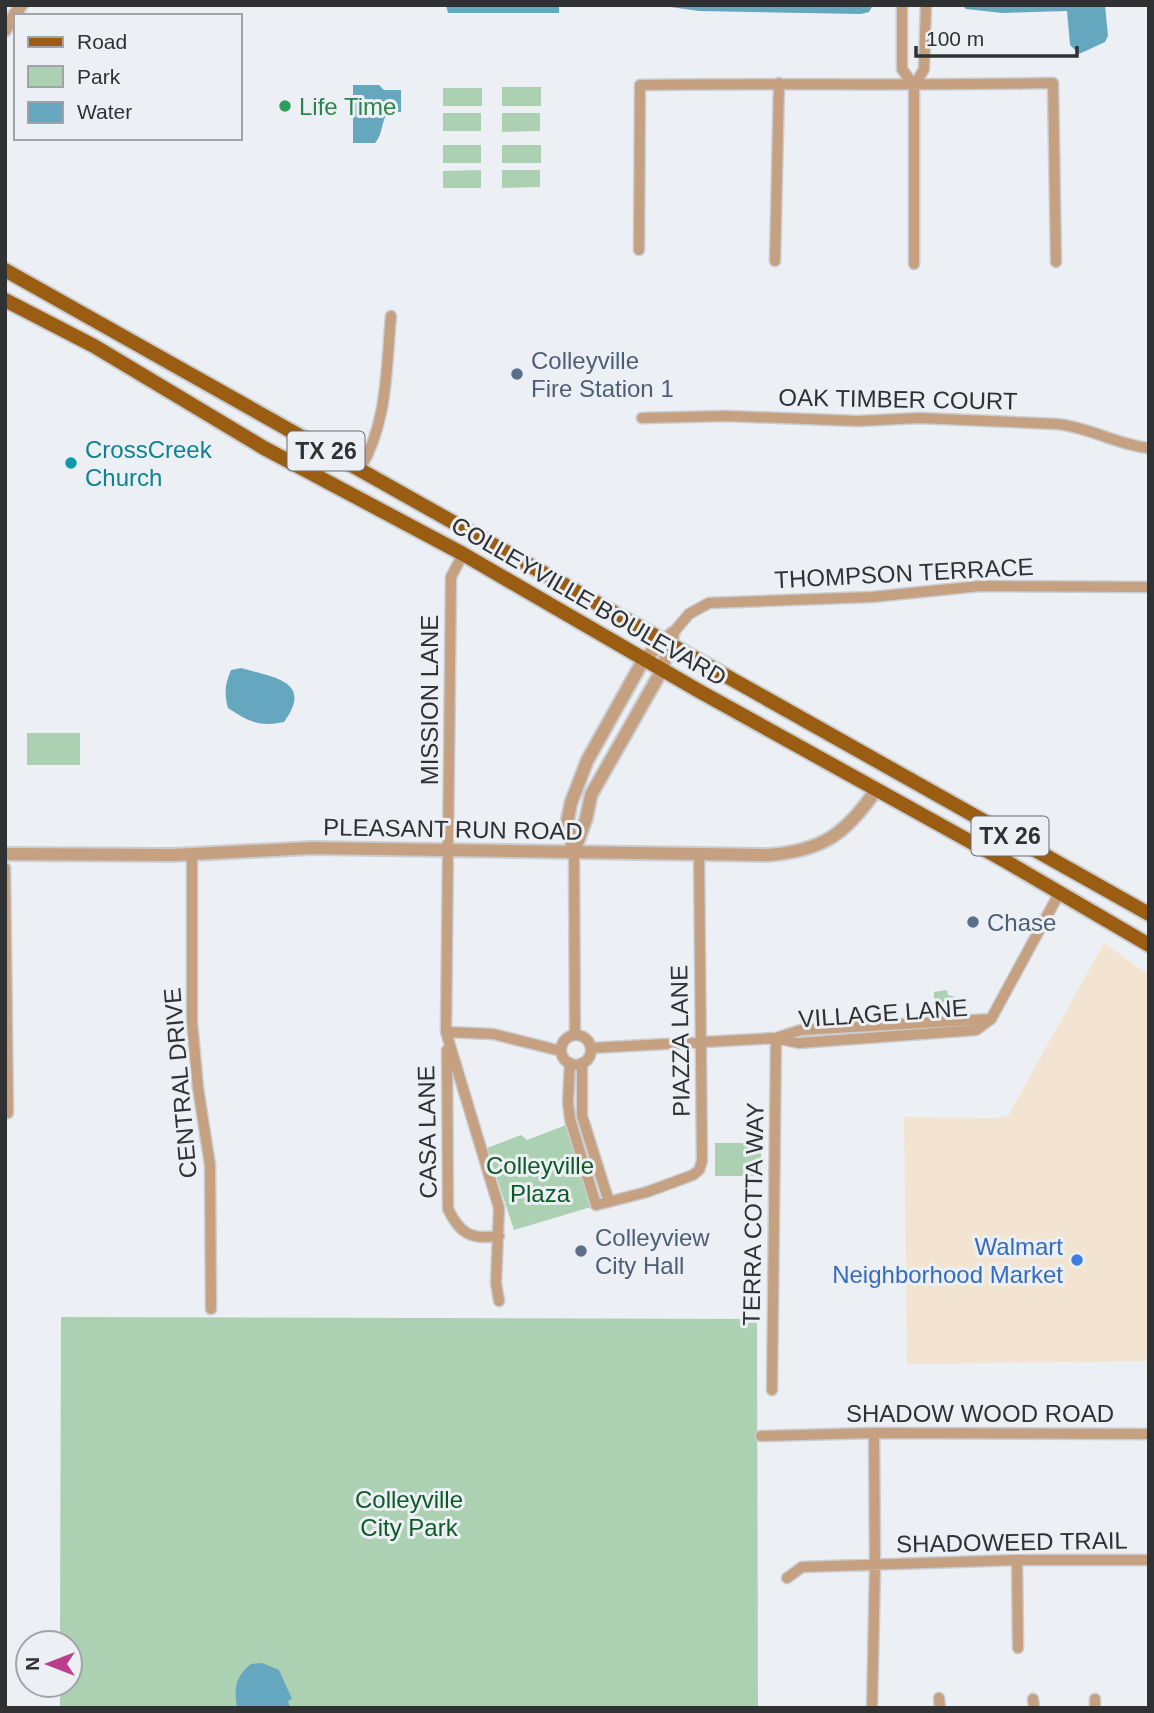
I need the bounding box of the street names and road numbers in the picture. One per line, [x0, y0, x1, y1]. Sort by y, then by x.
street label: OAK TIMBER COURT [778, 383, 1018, 415]
road number: TX 26 [288, 432, 364, 471]
street label: COLLEYVILLE BOULEVARD [447, 511, 731, 691]
street label: THOMPSON TERRACE [774, 553, 1034, 593]
street label: MISSION LANE [416, 615, 443, 785]
street label: PLEASANT RUN ROAD [323, 813, 583, 845]
road number: TX 26 [972, 816, 1048, 856]
street label: PIAZZA LANE [665, 965, 695, 1117]
street label: CENTRAL DRIVE [158, 987, 202, 1179]
street label: VILLAGE LANE [798, 994, 968, 1032]
street label: CASA LANE [412, 1065, 442, 1199]
street label: TERRA COTTA WAY [738, 1102, 768, 1326]
street label: SHADOW WOOD ROAD [846, 1400, 1114, 1427]
street label: SHADOWEED TRAIL [896, 1526, 1128, 1558]

